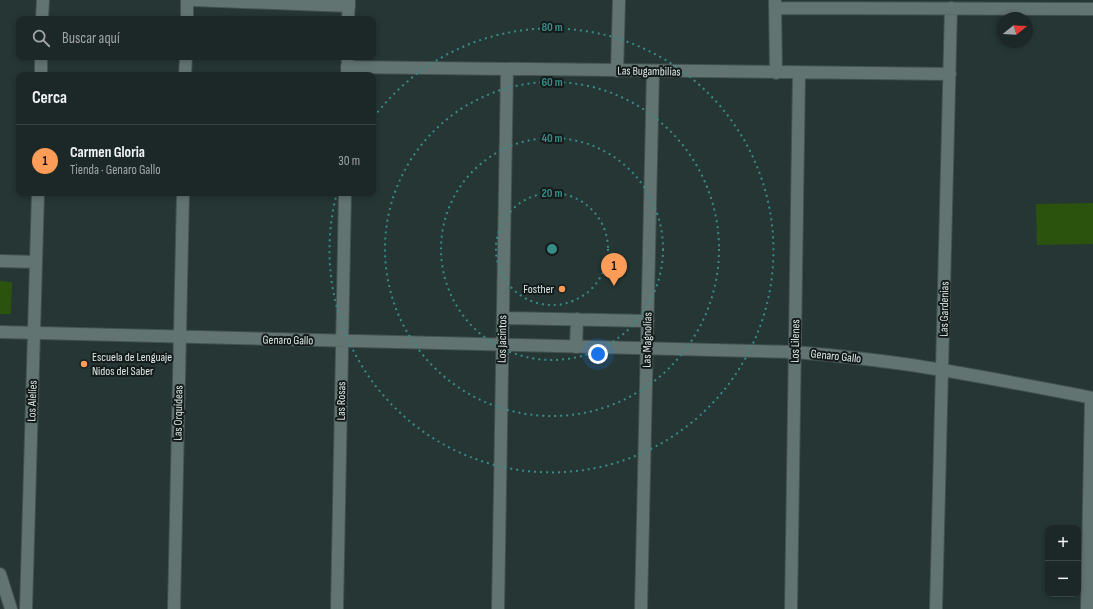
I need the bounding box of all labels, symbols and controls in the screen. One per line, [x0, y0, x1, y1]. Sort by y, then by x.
north arrow [997, 12, 1033, 48]
search box [16, 16, 376, 60]
text: 80 m [541, 20, 563, 35]
icon: search [30, 27, 52, 49]
text: Buscar aquí [62, 29, 120, 48]
street label: Las Bugambilias [617, 63, 681, 80]
text: 60 m [541, 75, 563, 90]
text: Cerca [32, 88, 67, 108]
text: 40 m [541, 131, 563, 146]
text: Carmen Gloria [70, 143, 145, 162]
text: 1 [42, 153, 48, 169]
text: 30 m [338, 153, 360, 169]
text: Tienda · Genaro Gallo [70, 162, 161, 178]
text: 20 m [542, 186, 562, 201]
centre of rings [545, 242, 559, 256]
pin: 1 [601, 253, 627, 286]
street label: Las Gardenias [937, 281, 952, 337]
place label: Fosther [523, 282, 555, 297]
marker: Fosther [557, 284, 567, 294]
street label: Las Magnolias [640, 312, 655, 368]
street label: Los Jacintos [495, 315, 510, 363]
street label: Los Lilenes [788, 319, 803, 363]
street label: Genaro Gallo [262, 333, 313, 348]
your location [588, 344, 608, 364]
street label: Genaro Gallo [810, 346, 862, 367]
place label: Escuela de Lenguaje Nidos del Saber [92, 350, 172, 379]
marker: Escuela de Lenguaje Nidos del Saber [79, 359, 89, 369]
street label: Los Alelíes [24, 380, 41, 422]
street label: Las Rosas [334, 381, 349, 421]
street label: Las Orquídeas [171, 385, 186, 441]
map controls [1045, 525, 1081, 597]
button: + [1045, 525, 1081, 561]
button: − [1045, 561, 1081, 597]

